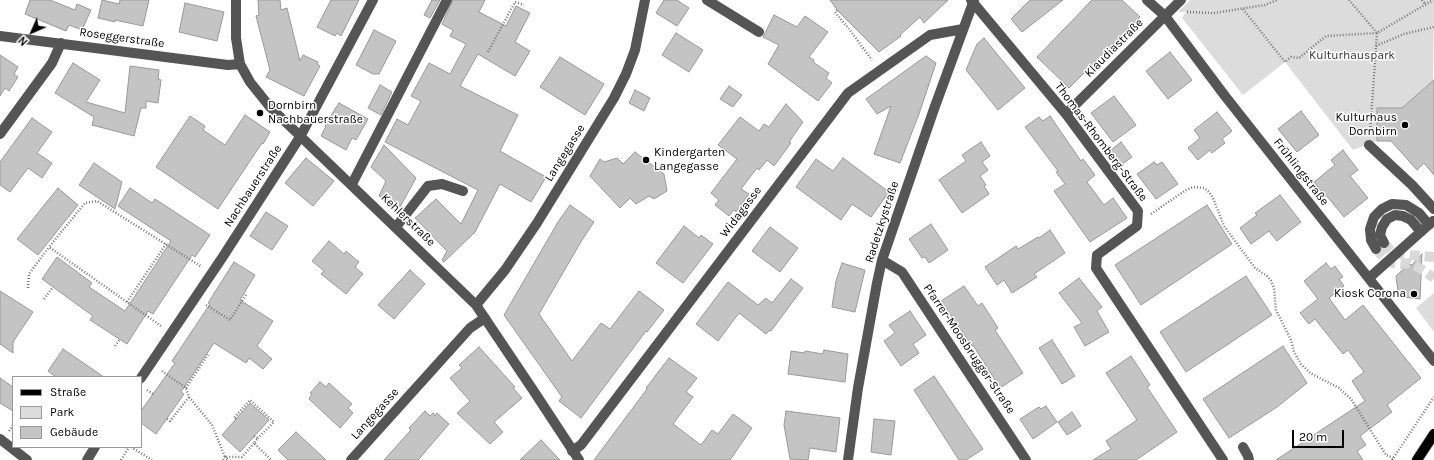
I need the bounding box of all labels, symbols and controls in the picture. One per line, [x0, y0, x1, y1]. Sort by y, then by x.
north arrow [12, 12, 52, 52]
street label: Klaudiastraße [1082, 16, 1146, 80]
street label: Roseggerstraße [79, 25, 165, 51]
text: N [16, 33, 31, 48]
park label: Kulturhauspark [1309, 49, 1395, 63]
street label: Thomas-Rhomberg-Straße [1052, 80, 1150, 204]
place label: Dornbirn Nachbauerstraße [268, 99, 363, 127]
marker: Dornbirn Nachbauerstraße [255, 108, 265, 118]
place label: Kulturhaus Dornbirn [1336, 111, 1397, 139]
marker: Kulturhaus Dornbirn [1400, 120, 1410, 130]
street label: Langegasse [542, 122, 588, 184]
street label: Frühlingstraße [1270, 136, 1332, 208]
street label: Nachbauerstraße [221, 142, 285, 230]
place label: Kindergarten Langegasse [654, 146, 725, 174]
marker: Kindergarten Langegasse [641, 155, 651, 165]
street label: Radetzkystraße [862, 179, 902, 265]
street label: Widagasse [717, 184, 765, 240]
street label: Kehlerstraße [378, 191, 438, 249]
street label: Pfarrer-Moosbrugger-Straße [920, 281, 1018, 417]
place label: Kiosk Corona [1334, 287, 1406, 301]
marker: Kiosk Corona [1409, 289, 1419, 299]
legend [12, 376, 142, 448]
text: Straße [50, 385, 86, 399]
street label: Langegasse [348, 385, 402, 443]
text: Park [50, 405, 74, 419]
scale bar [1294, 422, 1346, 448]
text: Gebäude [50, 425, 98, 439]
text: 20 m [1299, 430, 1327, 444]

